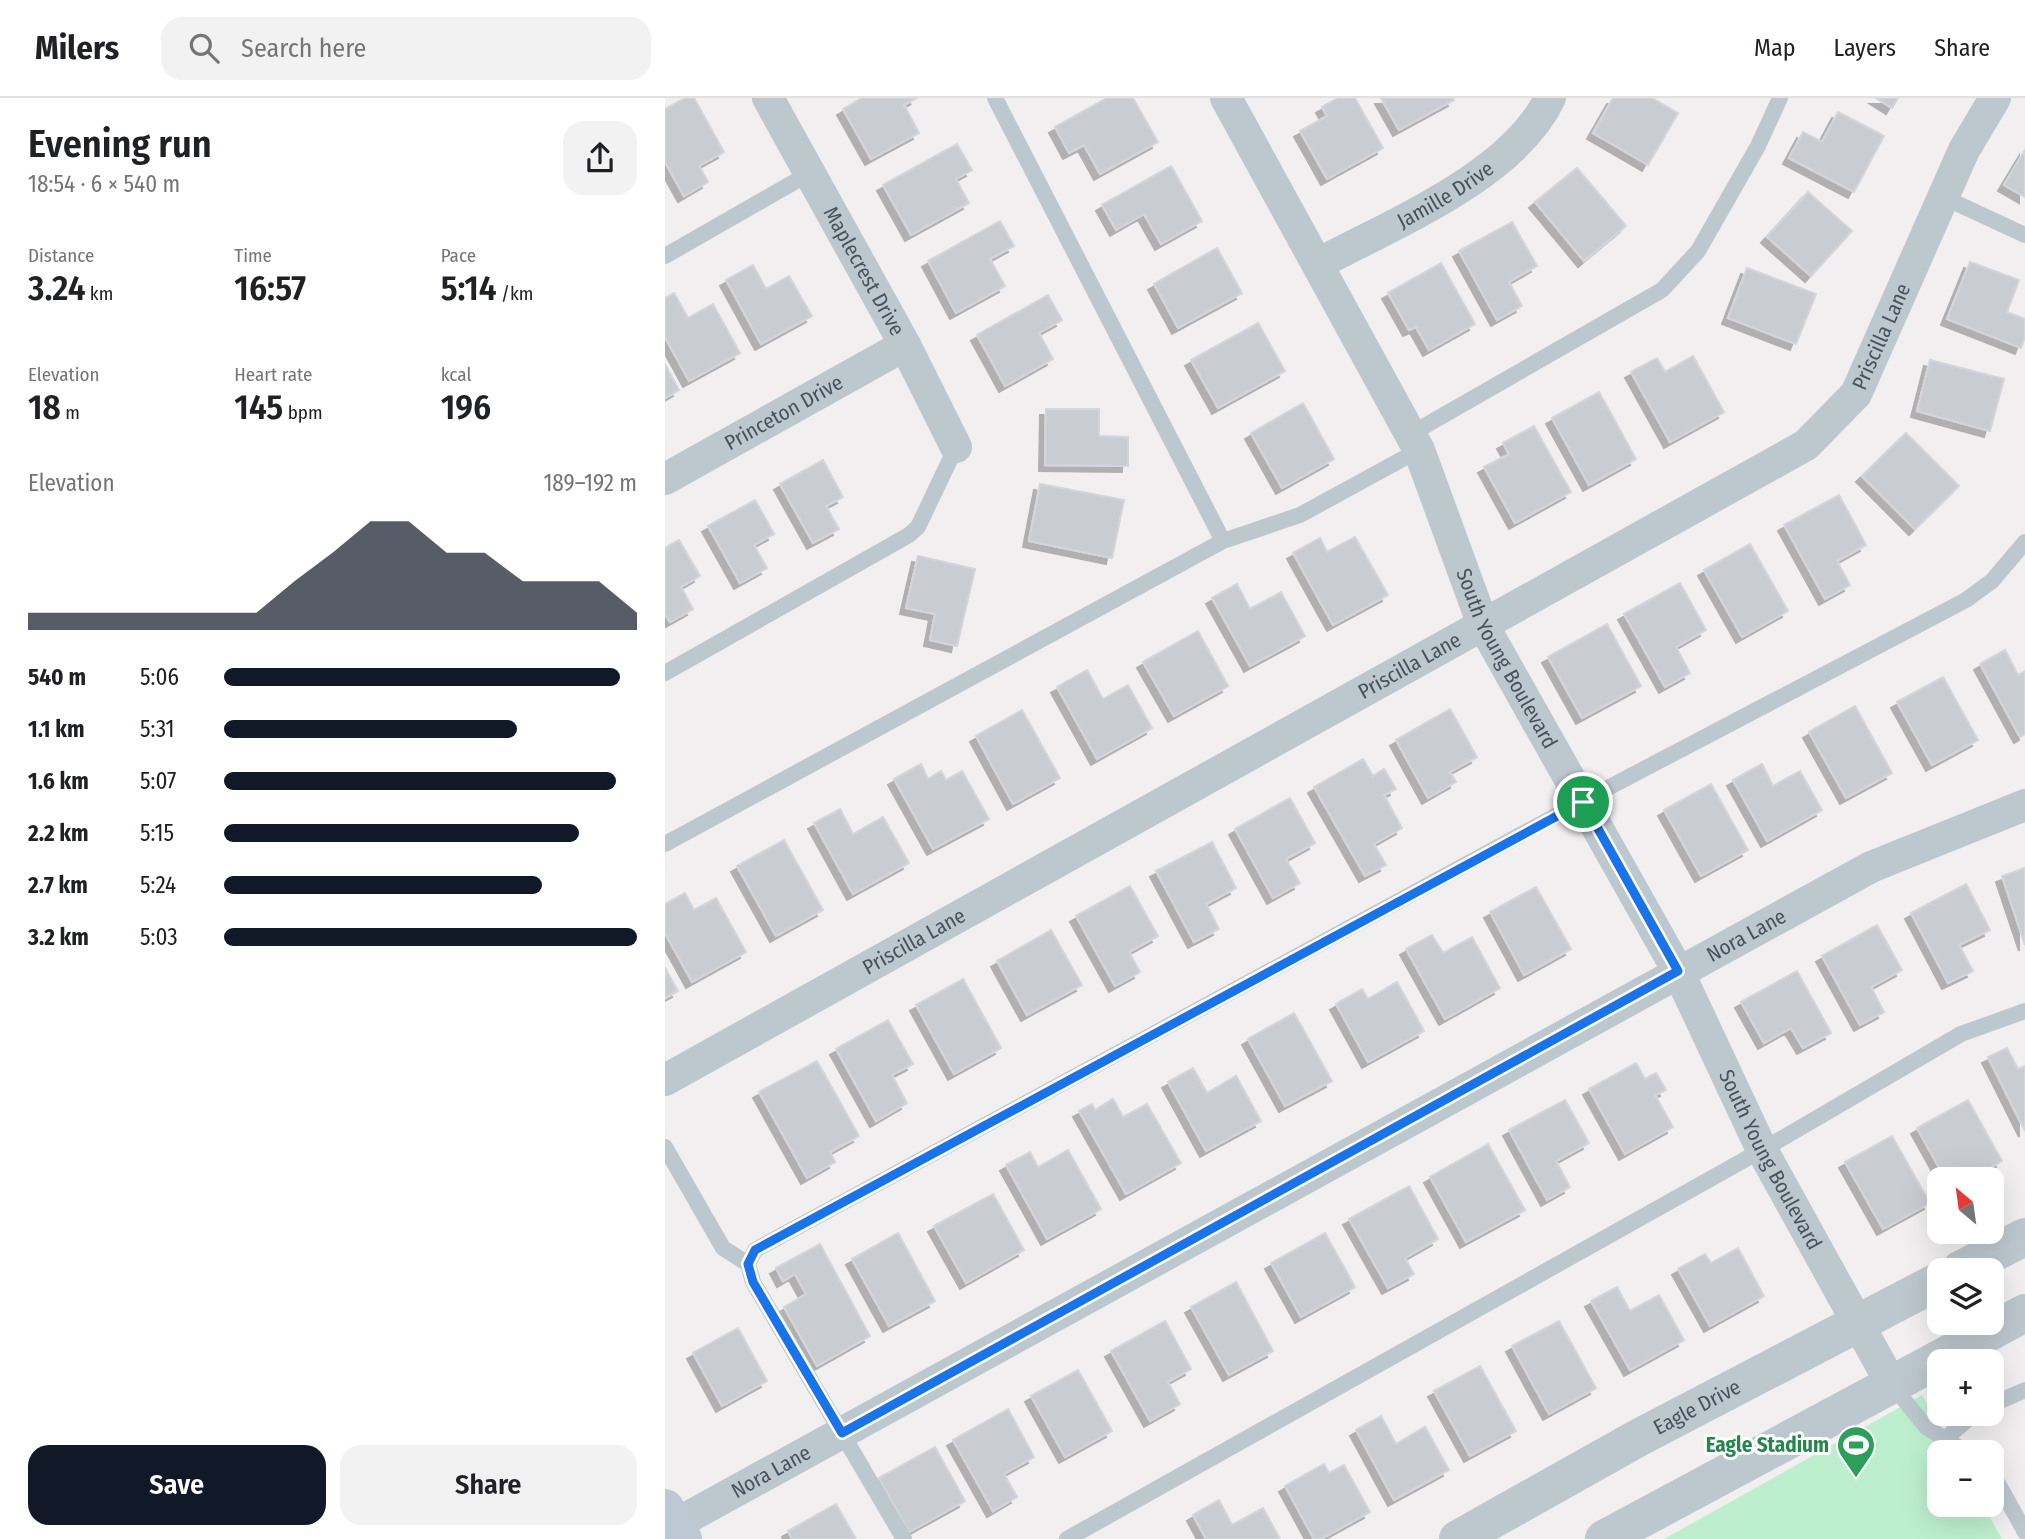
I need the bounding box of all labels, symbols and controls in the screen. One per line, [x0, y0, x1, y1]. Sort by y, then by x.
search box [161, 17, 651, 80]
text: Milers [35, 28, 119, 68]
icon: search [185, 29, 223, 67]
text: Search here [241, 33, 366, 64]
text: Map [1754, 34, 1796, 62]
text: Layers [1834, 34, 1896, 62]
text: Share [1934, 34, 1990, 62]
text: Evening run [28, 121, 212, 167]
button: share [563, 121, 637, 195]
street label: Jamille Drive [1393, 156, 1499, 234]
text: 18:54 · 6 × 540 m [28, 170, 180, 198]
street label: Maplecrest Drive [818, 202, 910, 340]
text: Distance [28, 244, 95, 267]
text: Time [234, 244, 272, 267]
text: Pace [441, 244, 476, 267]
text: 3.24 [28, 267, 85, 309]
text: 16:57 [234, 267, 306, 309]
text: 5:14 [441, 267, 497, 309]
street label: Priscilla Lane [1847, 279, 1916, 394]
text: km [85, 282, 113, 305]
text: /km [497, 282, 533, 305]
text: Elevation [28, 363, 100, 386]
text: Heart rate [234, 363, 312, 386]
text: kcal [441, 363, 471, 386]
street label: Princeton Drive [720, 369, 847, 456]
text: 18 [28, 386, 61, 428]
text: 145 [234, 386, 283, 428]
text: 196 [441, 386, 491, 428]
text: m [61, 401, 80, 424]
text: bpm [283, 401, 323, 424]
text: Elevation [28, 469, 115, 497]
text: 189–192 m [543, 469, 637, 497]
street label: South Young Boulevard [1450, 565, 1563, 753]
street label: Priscilla Lane [1354, 627, 1465, 705]
text: 540 m [28, 663, 86, 691]
text: 5:06 [140, 663, 179, 691]
text: 1.1 km [28, 715, 84, 743]
text: 5:31 [140, 715, 174, 743]
text: 1.6 km [28, 767, 89, 795]
text: 5:07 [140, 767, 176, 795]
pin [1553, 772, 1613, 832]
icon: arrive [1564, 783, 1602, 821]
text: 2.2 km [28, 819, 89, 847]
text: 5:15 [140, 819, 174, 847]
text: 2.7 km [28, 871, 88, 899]
text: 5:24 [140, 871, 176, 899]
street label: Priscilla Lane [858, 902, 970, 980]
street label: Nora Lane [1702, 903, 1791, 968]
text: 3.2 km [28, 923, 89, 951]
text: 5:03 [140, 923, 178, 951]
street label: South Young Boulevard [1713, 1065, 1828, 1254]
north arrow [1927, 1167, 2004, 1244]
map controls [1927, 1167, 2004, 1517]
button: layers [1927, 1258, 2004, 1335]
button: + [1927, 1349, 2004, 1426]
street label: Eagle Drive [1649, 1374, 1745, 1441]
sports icon: Eagle Stadium [1835, 1424, 1877, 1479]
place label: Eagle Stadium [1706, 1432, 1829, 1458]
street label: Nora Lane [727, 1439, 815, 1504]
button: − [1927, 1440, 2004, 1517]
button: Save [28, 1445, 326, 1525]
button: Share [340, 1445, 637, 1525]

